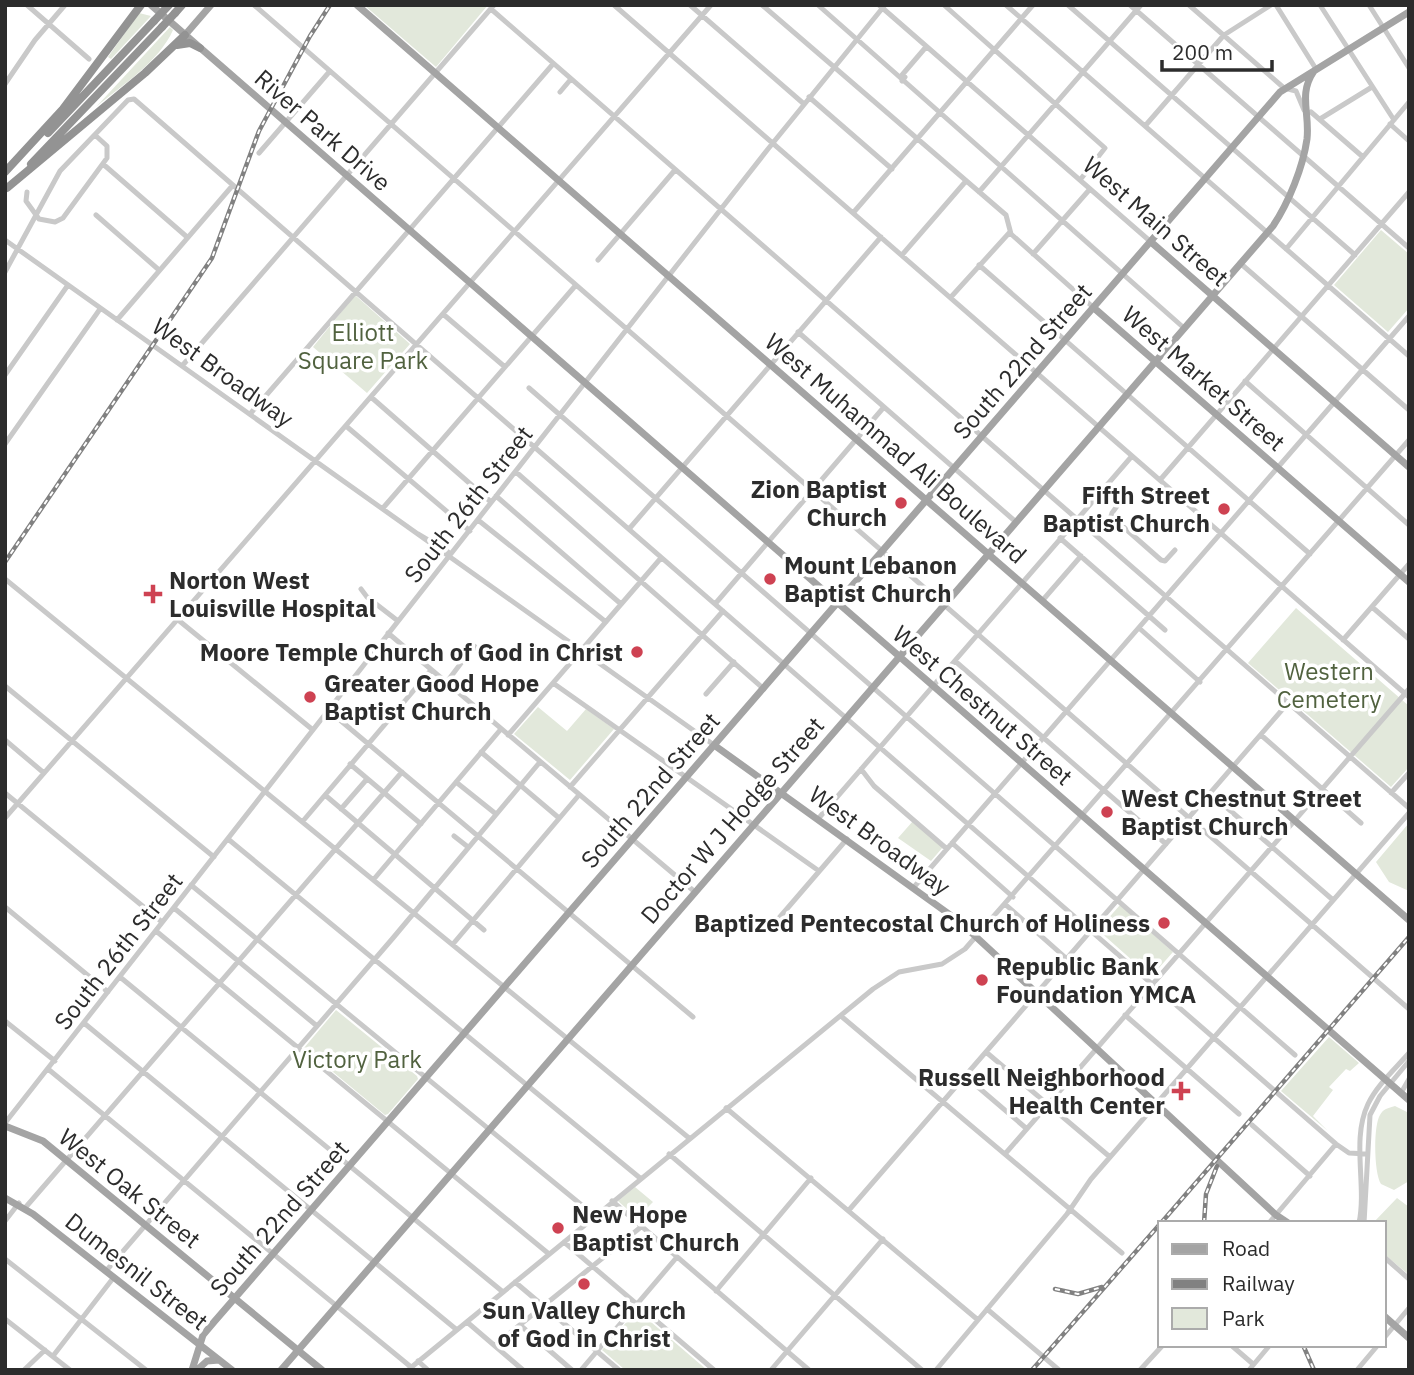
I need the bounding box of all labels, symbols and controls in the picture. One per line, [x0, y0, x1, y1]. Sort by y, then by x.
scale bar [1162, 28, 1272, 72]
text: 200 m [1172, 38, 1233, 66]
street label: River Park Drive [248, 62, 398, 198]
street label: West Main Street [1076, 149, 1236, 293]
street label: South 22nd Street [945, 276, 1099, 446]
street label: West Market Street [1116, 298, 1292, 458]
street label: West Broadway [146, 310, 300, 434]
park label: Elliott Square Park [298, 316, 429, 376]
street label: West Muhammad Ali Boulevard [759, 326, 1033, 570]
street label: South 26th Street [397, 419, 539, 589]
place label: Zion Baptist Church [751, 473, 887, 533]
place label: Fifth Street Baptist Church [1043, 479, 1210, 539]
marker: Zion Baptist Church [893, 495, 909, 511]
marker: Fifth Street Baptist Church [1216, 501, 1232, 517]
place label: Mount Lebanon Baptist Church [784, 549, 957, 609]
place label: Norton West Louisville Hospital [169, 564, 376, 624]
marker: Mount Lebanon Baptist Church [762, 571, 778, 587]
marker: Norton West Louisville Hospital [143, 584, 163, 604]
street label: West Chestnut Street [886, 618, 1080, 792]
place label: Moore Temple Church of God in Christ [200, 636, 623, 668]
marker: Moore Temple Church of God in Christ [629, 644, 645, 660]
park label: Western Cemetery [1277, 655, 1381, 715]
place label: Greater Good Hope Baptist Church [324, 667, 539, 727]
marker: Greater Good Hope Baptist Church [302, 689, 318, 705]
street label: South 22nd Street [573, 705, 727, 875]
street label: Doctor W J Hodge Street [633, 710, 831, 930]
street label: West Broadway [803, 778, 957, 902]
place label: West Chestnut Street Baptist Church [1121, 782, 1362, 842]
marker: West Chestnut Street Baptist Church [1099, 804, 1115, 820]
street label: South 26th Street [47, 866, 189, 1036]
place label: Baptized Pentecostal Church of Holiness [694, 907, 1150, 939]
marker: Baptized Pentecostal Church of Holiness [1156, 915, 1172, 931]
place label: Republic Bank Foundation YMCA [996, 950, 1196, 1010]
marker: Republic Bank Foundation YMCA [974, 972, 990, 988]
park label: Victory Park [292, 1043, 422, 1075]
place label: Russell Neighborhood Health Center [918, 1061, 1165, 1121]
marker: Russell Neighborhood Health Center [1171, 1081, 1191, 1101]
street label: West Oak Street [52, 1121, 208, 1255]
street label: South 22nd Street [202, 1133, 356, 1303]
place label: New Hope Baptist Church [572, 1198, 739, 1258]
street label: Dumesnil Street [59, 1205, 215, 1337]
marker: New Hope Baptist Church [550, 1220, 566, 1236]
legend [1158, 1221, 1386, 1347]
text: Road [1222, 1234, 1270, 1262]
text: Railway [1222, 1269, 1295, 1297]
marker: Sun Valley Church of God in Christ [576, 1276, 592, 1292]
place label: Sun Valley Church of God in Christ [482, 1294, 686, 1354]
text: Park [1222, 1304, 1265, 1332]

